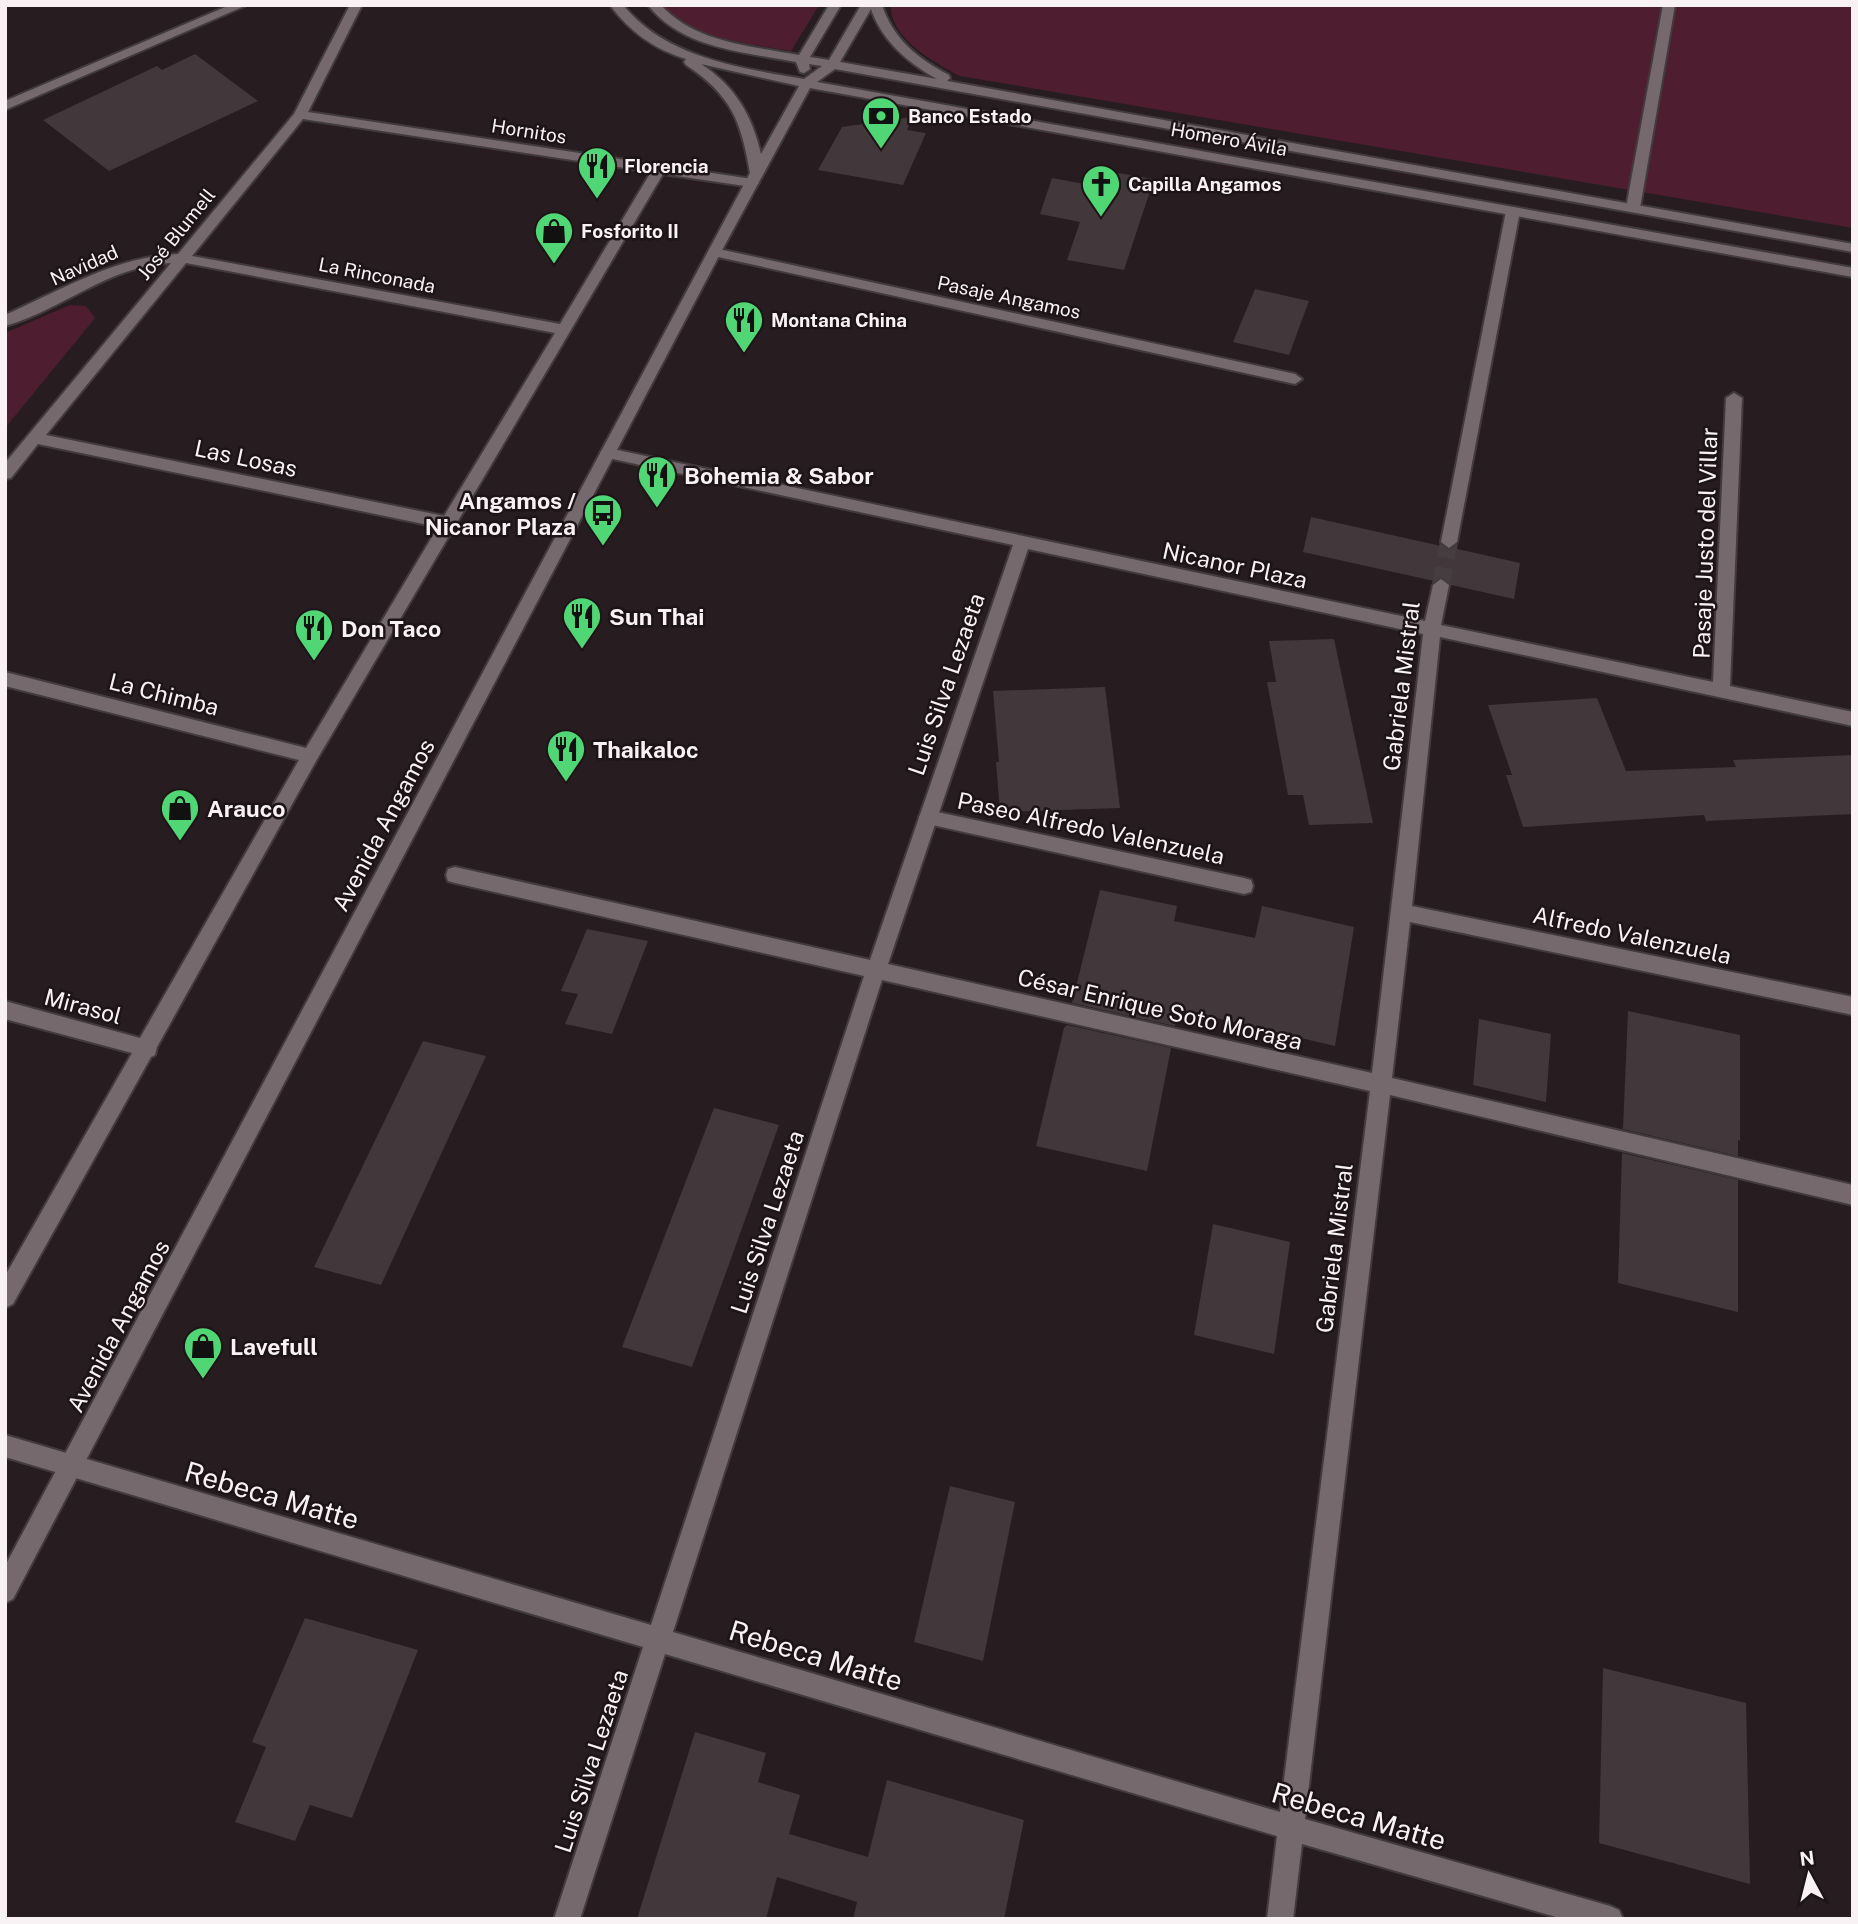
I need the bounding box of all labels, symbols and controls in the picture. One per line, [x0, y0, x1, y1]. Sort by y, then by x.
bank icon: Banco Estado [860, 95, 902, 150]
place label: Banco Estado [908, 105, 1032, 127]
street label: Hornitos [490, 114, 568, 148]
street label: Homero Ávila [1169, 118, 1289, 160]
restaurant icon: Florencia [576, 145, 618, 200]
place label: Florencia [624, 155, 708, 177]
church icon: Capilla Angamos [1080, 163, 1122, 218]
place label: Capilla Angamos [1128, 173, 1281, 195]
street label: José Blumell [133, 184, 219, 284]
shop icon: Fosforito II [533, 210, 575, 265]
place label: Fosforito II [581, 220, 679, 242]
street label: Navidad [47, 240, 121, 290]
street label: La Rinconada [317, 253, 437, 297]
street label: Pasaje Angamos [935, 271, 1083, 323]
restaurant icon: Montana China [723, 299, 765, 354]
place label: Montana China [771, 309, 907, 331]
street label: Pasaje Justo del Villar [1687, 427, 1723, 659]
street label: Las Losas [192, 434, 300, 482]
restaurant icon: Bohemia & Sabor [636, 454, 678, 509]
place label: Bohemia & Sabor [684, 462, 874, 489]
place label: Angamos / Nicanor Plaza [425, 487, 576, 540]
bus stop icon: Angamos / Nicanor Plaza [582, 492, 624, 547]
street label: Nicanor Plaza [1160, 537, 1310, 593]
street label: Luis Silva Lezaeta [902, 589, 990, 779]
restaurant icon: Sun Thai [561, 595, 603, 650]
street label: Gabriela Mistral [1377, 600, 1425, 772]
place label: Sun Thai [609, 603, 704, 630]
restaurant icon: Don Taco [293, 607, 335, 662]
place label: Don Taco [341, 615, 441, 642]
street label: La Chimba [106, 667, 222, 721]
restaurant icon: Thaikaloc [545, 728, 587, 783]
street label: Avenida Angamos [326, 734, 440, 916]
place label: Thaikaloc [593, 736, 699, 763]
street label: Paseo Alfredo Valenzuela [955, 786, 1227, 870]
shop icon: Arauco [159, 787, 201, 842]
place label: Arauco [207, 795, 285, 822]
street label: Alfredo Valenzuela [1530, 901, 1734, 969]
street label: César Enrique Soto Moraga [1015, 963, 1305, 1055]
street label: Mirasol [41, 983, 125, 1029]
street label: Luis Silva Lezaeta [725, 1127, 809, 1317]
street label: Gabriela Mistral [1310, 1162, 1358, 1334]
street label: Avenida Angamos [61, 1235, 175, 1417]
shop icon: Lavefull [182, 1325, 224, 1380]
place label: Lavefull [230, 1333, 318, 1360]
street label: Rebeca Matte [181, 1454, 363, 1536]
street label: Rebeca Matte [725, 1613, 907, 1697]
street label: Luis Silva Lezaeta [549, 1666, 633, 1856]
street label: Rebeca Matte [1268, 1775, 1450, 1857]
north arrow [1774, 1840, 1844, 1910]
text: N [1798, 1846, 1816, 1870]

